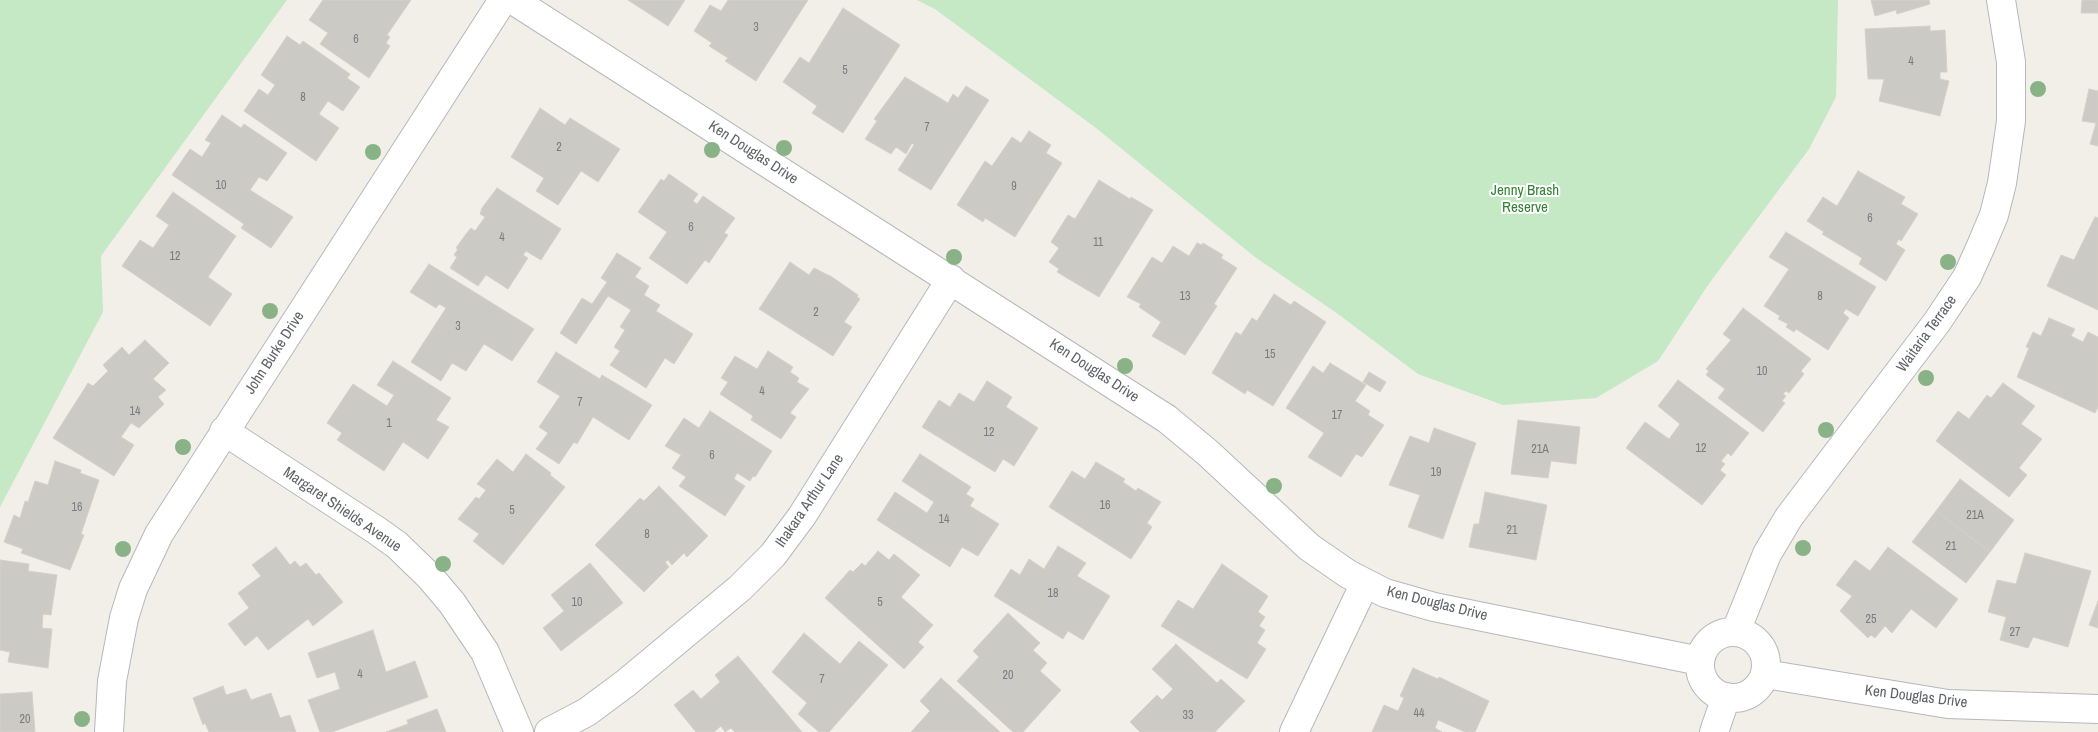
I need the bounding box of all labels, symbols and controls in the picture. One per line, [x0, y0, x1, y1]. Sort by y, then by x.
house number: 3 [753, 21, 759, 35]
house number: 6 [353, 33, 359, 47]
house number: 4 [1908, 55, 1914, 69]
house number: 5 [842, 64, 848, 78]
house number: 8 [300, 91, 306, 105]
street label: Ken Douglas Drive [705, 117, 801, 189]
house number: 7 [924, 121, 930, 135]
house number: 2 [556, 141, 562, 155]
house number: 10 [216, 179, 226, 193]
house number: 9 [1011, 180, 1017, 194]
park label: Jenny Brash Reserve [1491, 182, 1559, 217]
house number: 6 [1867, 212, 1873, 226]
house number: 6 [688, 221, 694, 235]
house number: 4 [499, 231, 505, 245]
house number: 11 [1093, 236, 1103, 250]
house number: 12 [170, 250, 180, 264]
house number: 13 [1180, 290, 1190, 304]
house number: 8 [1817, 290, 1823, 304]
street label: Waitaria Terrace [1893, 292, 1961, 376]
house number: 2 [813, 306, 819, 320]
street label: John Burke Drive [242, 308, 308, 398]
house number: 3 [455, 320, 461, 334]
street label: Ken Douglas Drive [1046, 335, 1142, 407]
house number: 15 [1265, 348, 1275, 362]
house number: 10 [1757, 365, 1767, 379]
house number: 4 [759, 385, 765, 399]
house number: 7 [577, 396, 583, 410]
house number: 14 [130, 405, 140, 419]
house number: 17 [1332, 409, 1342, 423]
house number: 1 [386, 417, 392, 431]
house number: 12 [984, 426, 994, 440]
house number: 12 [1696, 442, 1706, 456]
house number: 21A [1531, 443, 1549, 457]
house number: 6 [709, 449, 715, 463]
street label: Ihakara Arthur Lane [772, 451, 848, 551]
street label: Margaret Shields Avenue [280, 464, 404, 556]
house number: 19 [1431, 466, 1441, 480]
house number: 16 [1100, 499, 1110, 513]
house number: 16 [72, 501, 82, 515]
house number: 5 [509, 504, 515, 518]
house number: 21A [1966, 509, 1984, 523]
house number: 14 [939, 513, 949, 527]
house number: 21 [1507, 524, 1517, 538]
house number: 8 [644, 528, 650, 542]
house number: 21 [1946, 540, 1956, 554]
street label: Ken Douglas Drive [1385, 583, 1489, 625]
house number: 18 [1048, 587, 1058, 601]
house number: 10 [572, 596, 582, 610]
house number: 5 [877, 596, 883, 610]
house number: 25 [1866, 613, 1876, 627]
house number: 27 [2010, 626, 2020, 640]
house number: 4 [357, 668, 363, 682]
house number: 20 [1003, 669, 1013, 683]
house number: 7 [819, 673, 825, 687]
street label: Ken Douglas Drive [1864, 682, 1968, 712]
house number: 44 [1414, 707, 1424, 721]
house number: 33 [1183, 709, 1193, 723]
house number: 20 [20, 713, 30, 727]

